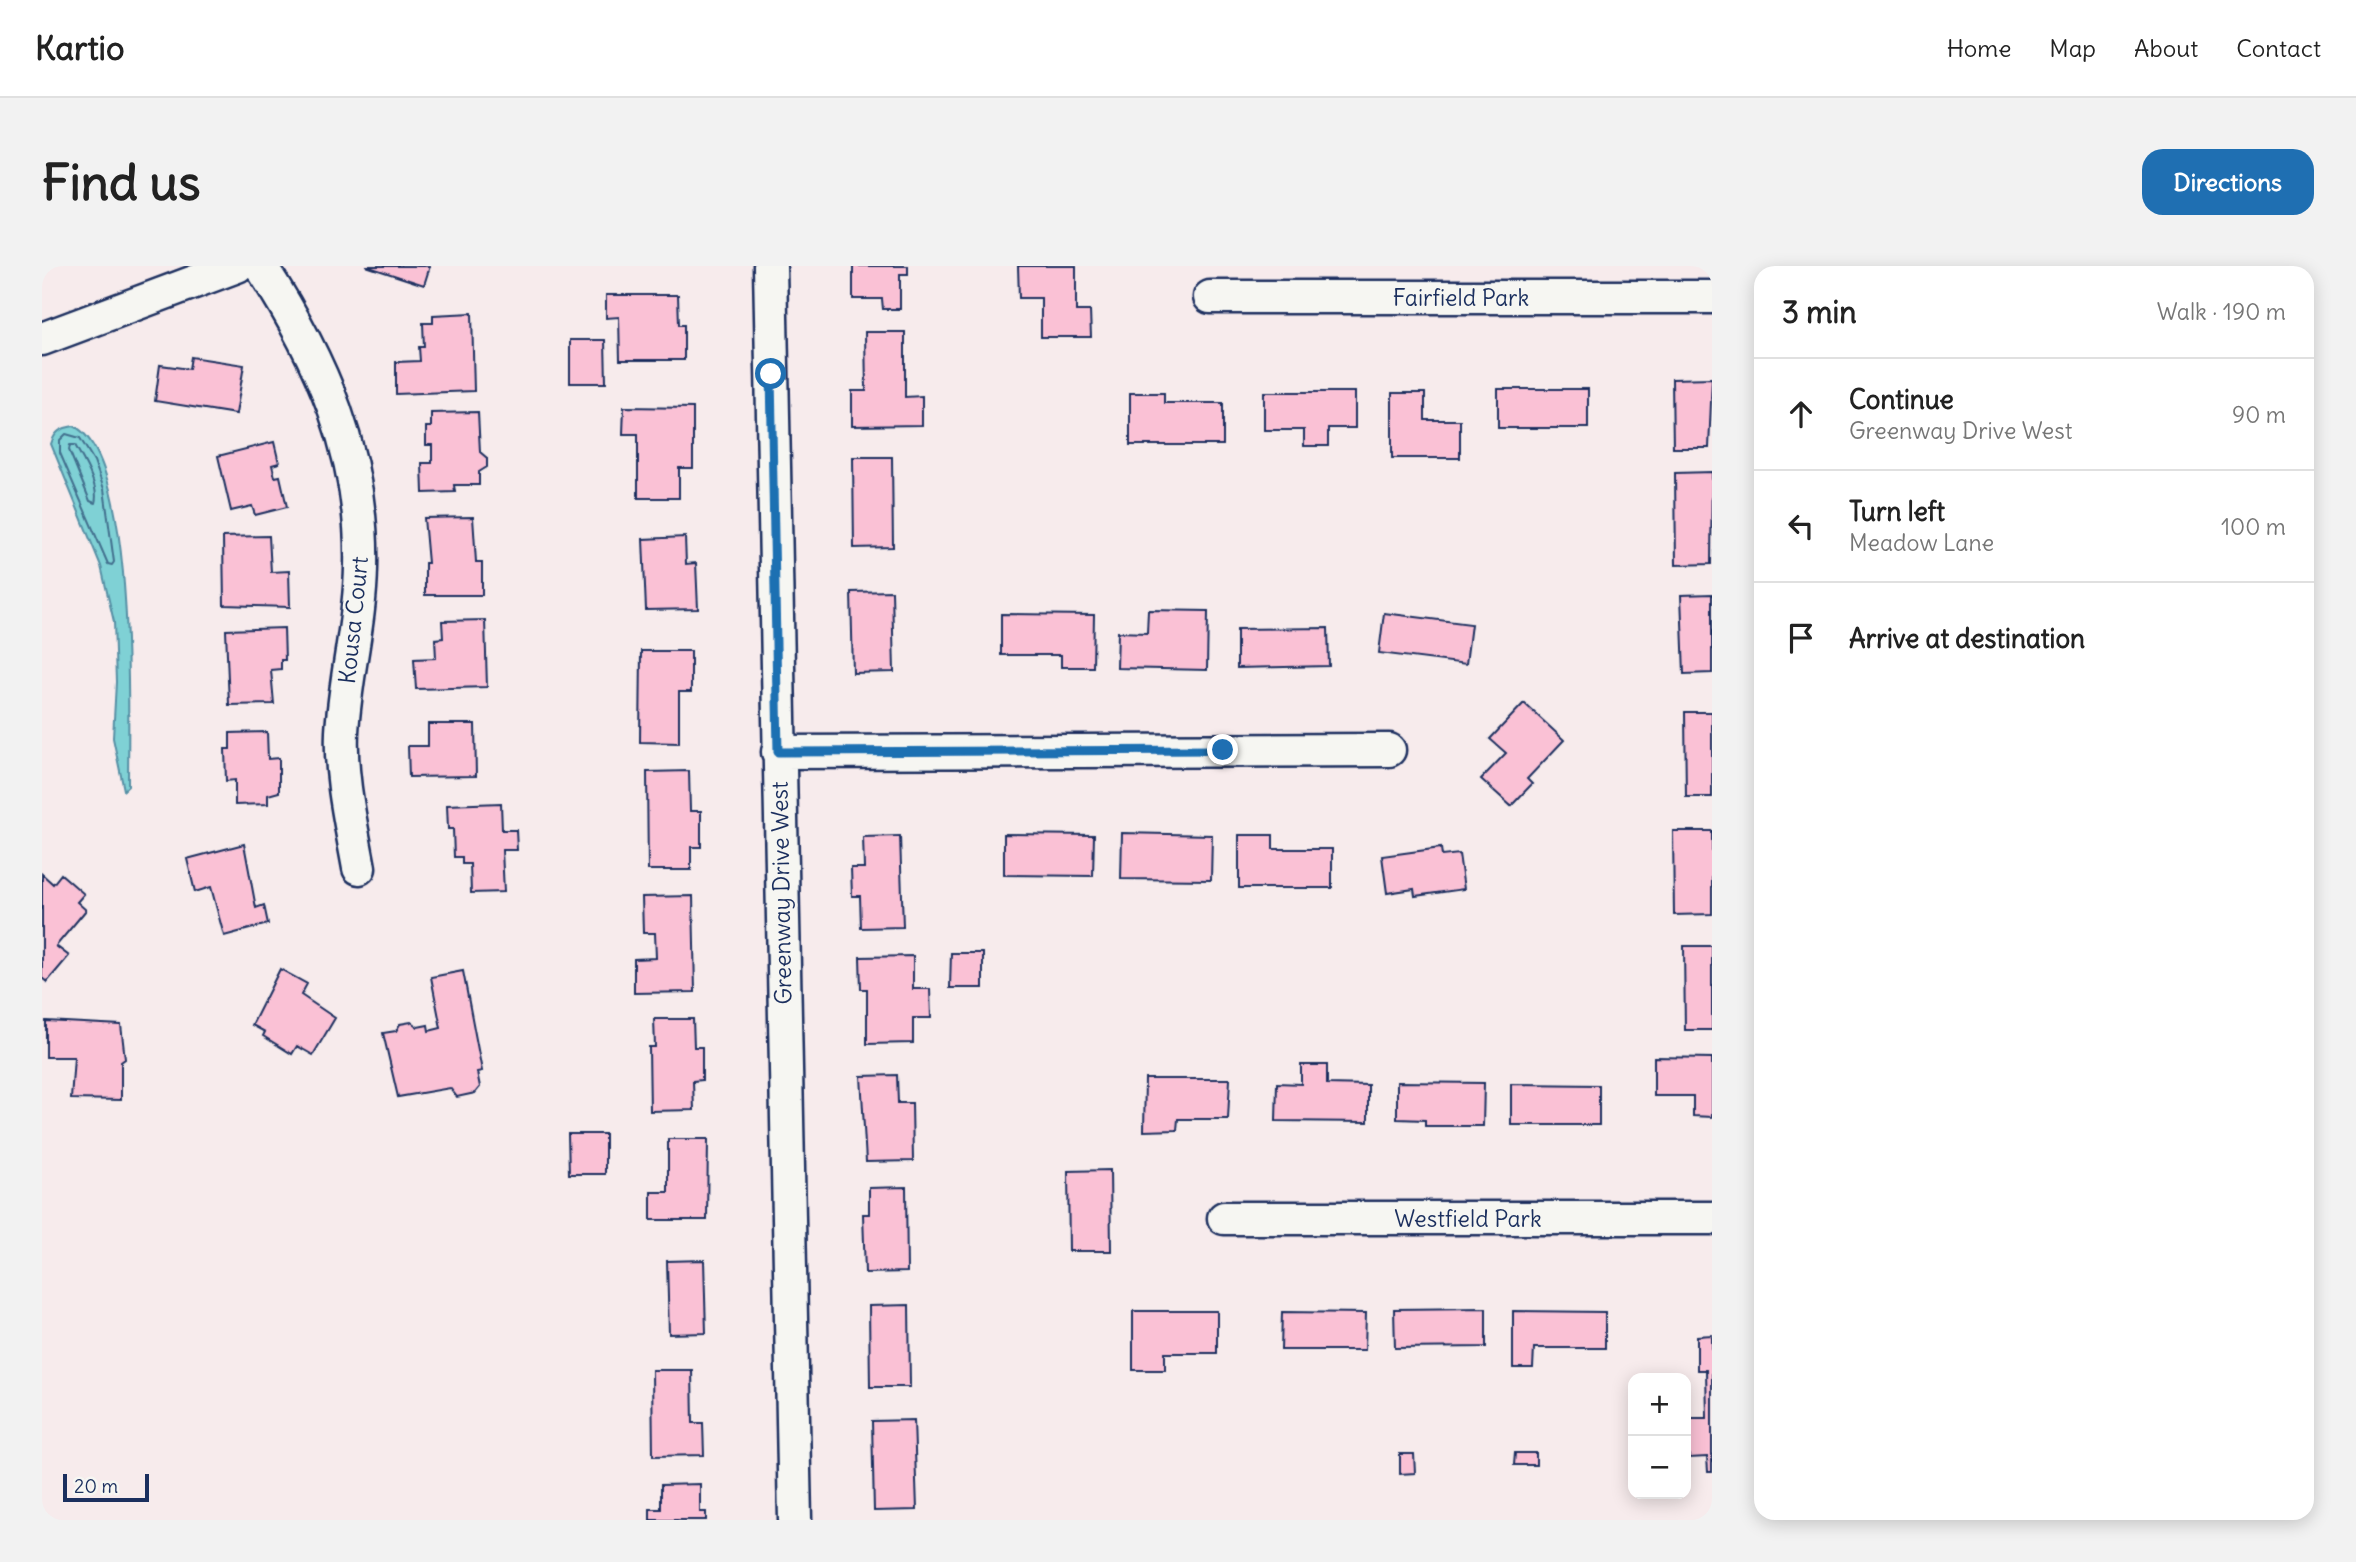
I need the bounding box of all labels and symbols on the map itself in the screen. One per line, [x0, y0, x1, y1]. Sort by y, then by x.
street label: Fairfield Park [1393, 283, 1529, 312]
route start [755, 358, 786, 389]
street label: Kousa Court [332, 555, 374, 685]
route end [1207, 734, 1238, 765]
street label: Greenway Drive West [765, 781, 797, 1005]
street label: Westfield Park [1394, 1204, 1542, 1233]
scale bar [63, 1471, 149, 1503]

